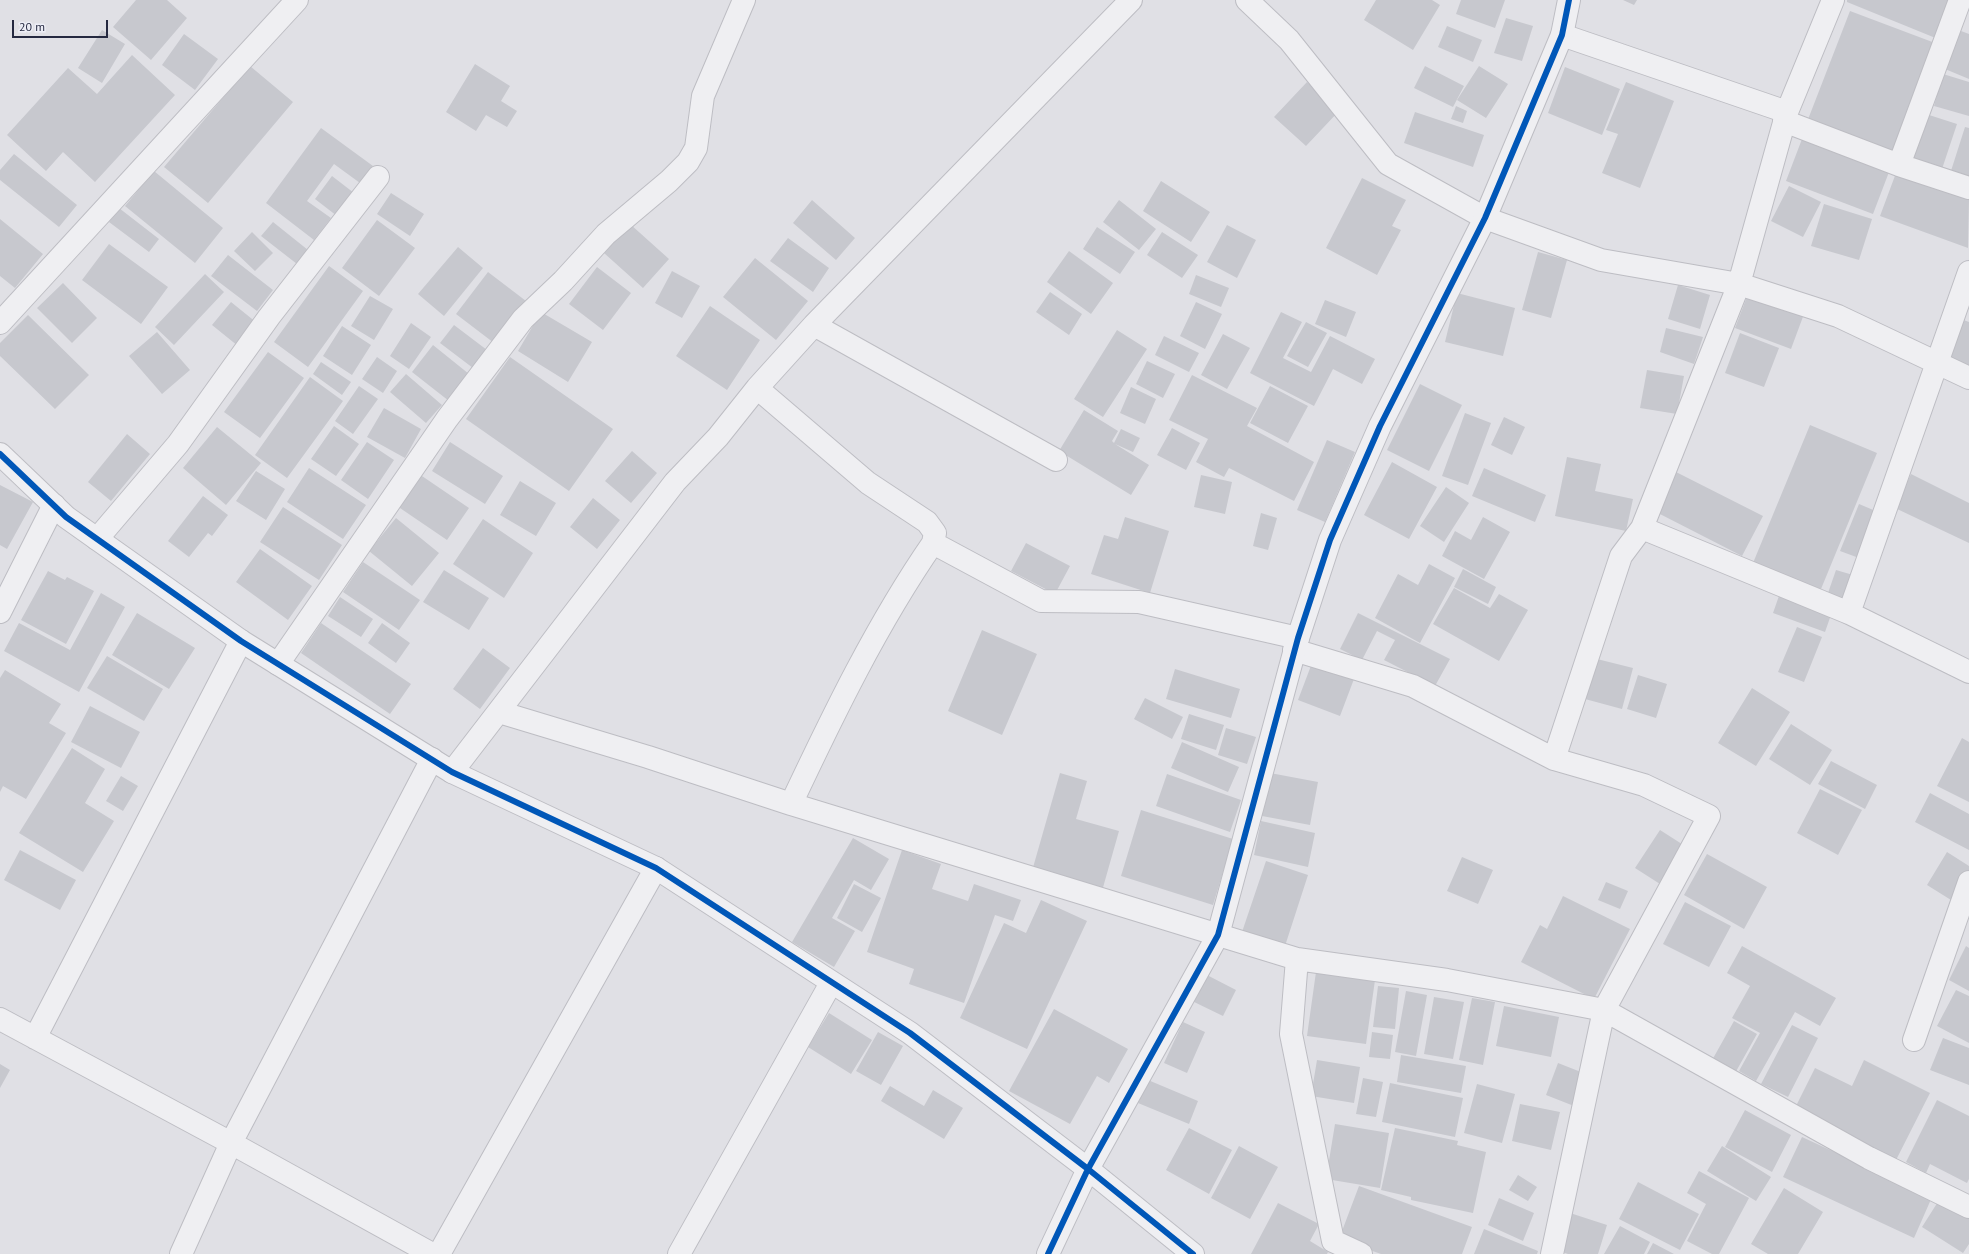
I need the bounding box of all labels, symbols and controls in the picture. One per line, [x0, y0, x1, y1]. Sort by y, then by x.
scale bar [14, 12, 110, 38]
text: 20 m [19, 19, 45, 34]

